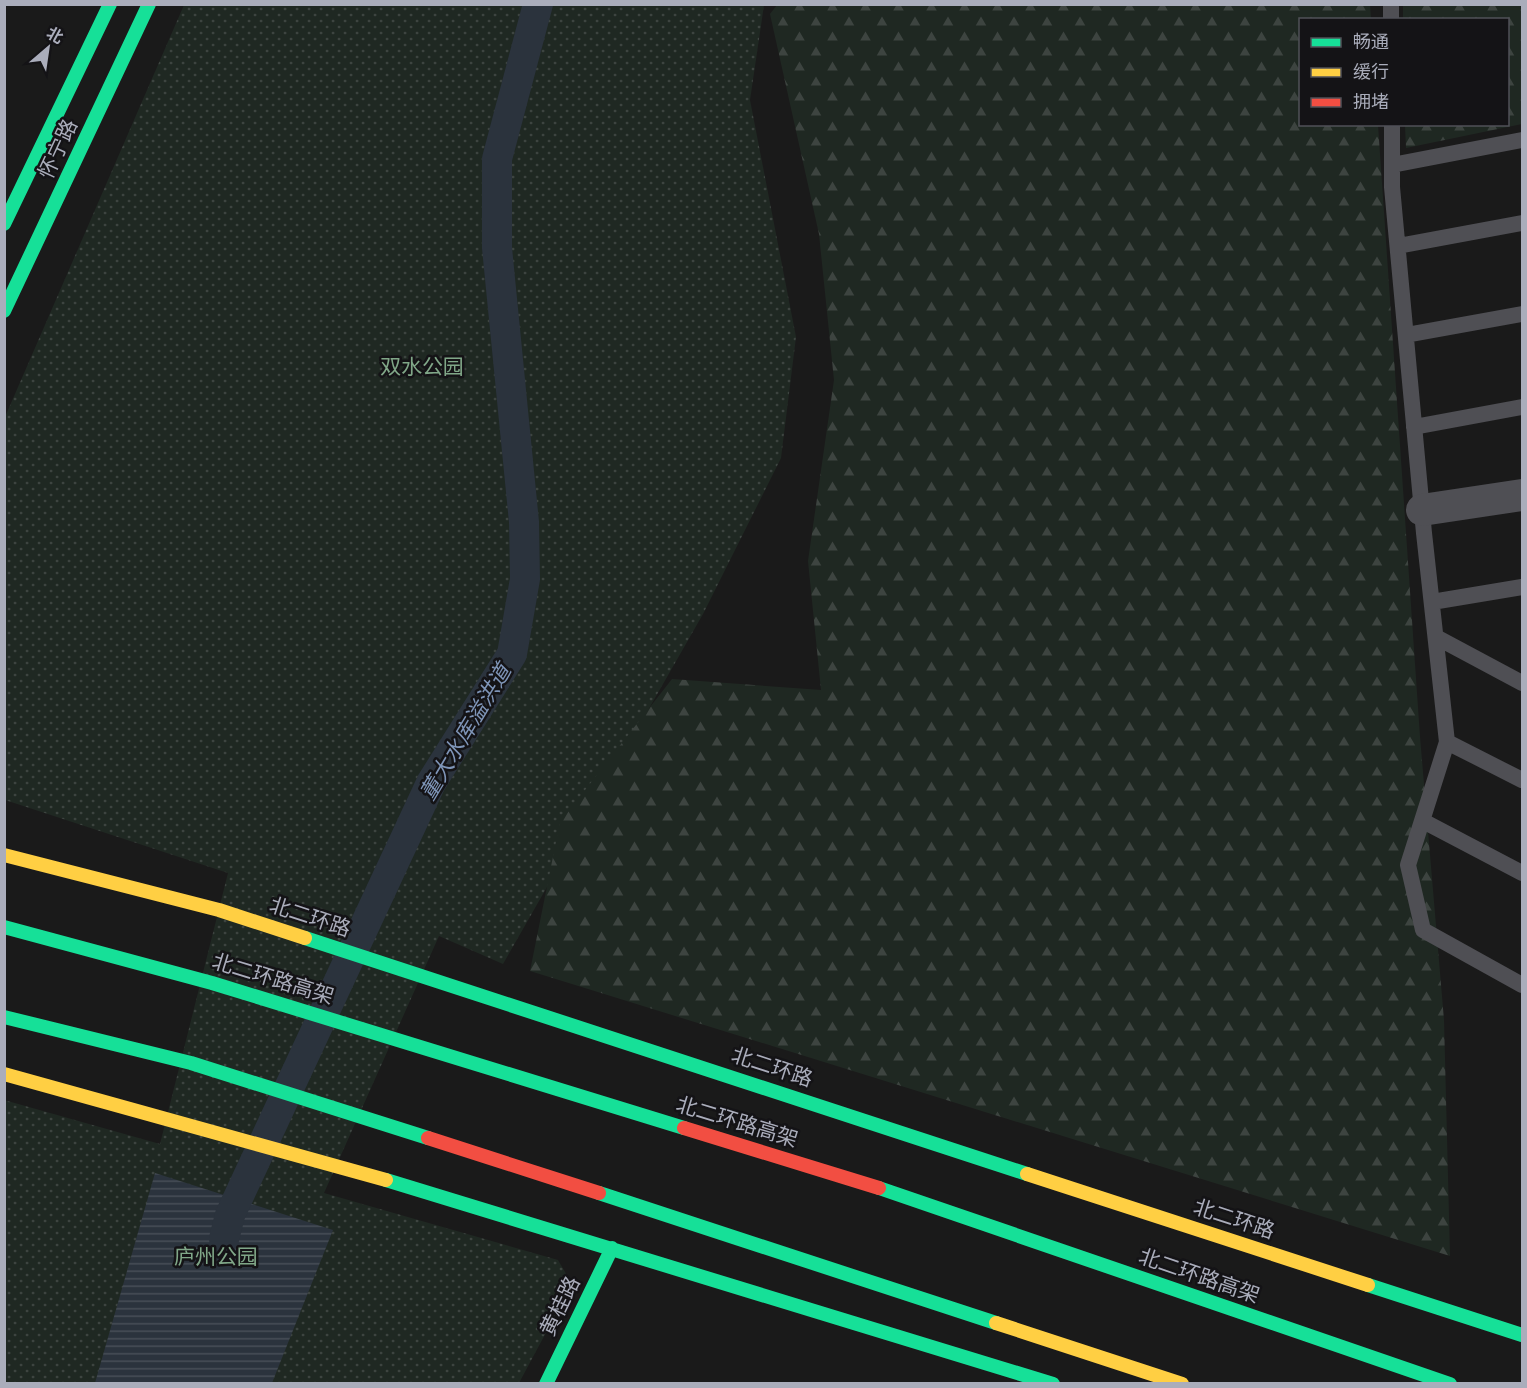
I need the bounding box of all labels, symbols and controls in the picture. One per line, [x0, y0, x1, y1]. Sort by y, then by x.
north arrow [18, 18, 78, 78]
legend [1299, 18, 1509, 126]
text: 北 [43, 21, 68, 48]
text: 畅通 [1353, 29, 1389, 53]
text: 缓行 [1353, 59, 1389, 83]
text: 拥堵 [1353, 89, 1389, 113]
street label: 怀宁路 [31, 114, 83, 183]
park label: 双水公园 [380, 352, 464, 380]
water label: 董大水库溢洪道 [412, 655, 518, 805]
street label: 北二环路 [266, 890, 355, 942]
street label: 北二环路高架 [209, 946, 338, 1010]
street label: 北二环路 [728, 1040, 817, 1092]
street label: 北二环路高架 [673, 1089, 802, 1153]
street label: 北二环路 [1190, 1192, 1279, 1244]
street label: 北二环路高架 [1135, 1241, 1263, 1309]
park label: 庐州公园 [174, 1242, 258, 1270]
street label: 黄桂路 [533, 1271, 585, 1340]

